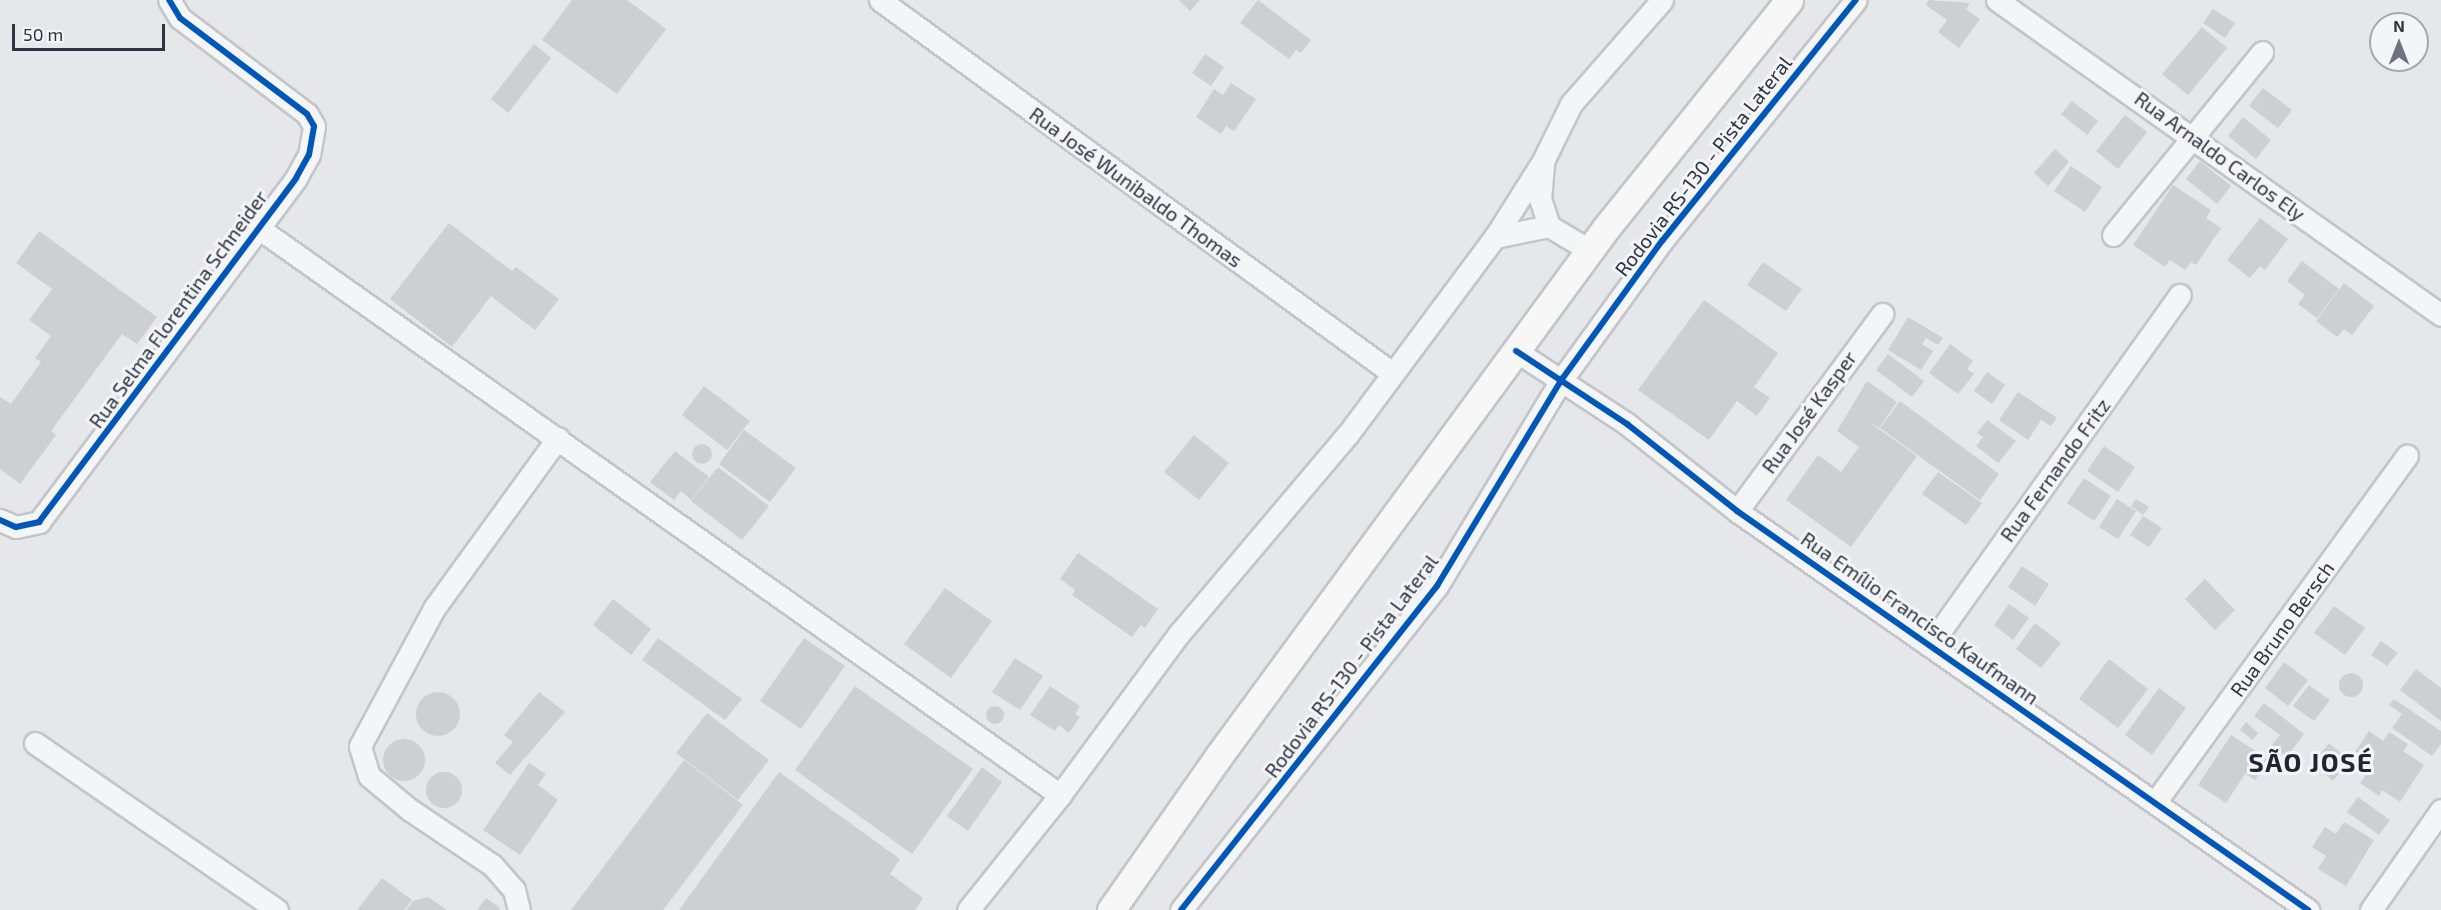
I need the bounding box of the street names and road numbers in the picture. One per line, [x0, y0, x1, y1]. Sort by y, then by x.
street label: Rodovia RS-130 - Pista Lateral [1610, 51, 1796, 281]
street label: Rua Arnaldo Carlos Ely [2130, 86, 2310, 226]
street label: Rua José Wunibaldo Thomas [1024, 101, 1248, 273]
street label: Rua Selma Florentina Schneider [84, 185, 272, 433]
street label: Rua José Kasper [1756, 346, 1862, 478]
street label: Rua Fernando Fritz [1995, 394, 2115, 546]
street label: Rua Emílio Francisco Kaufmann [1797, 527, 2043, 709]
street label: Rodovia RS-130 - Pista Lateral [1259, 550, 1443, 782]
street label: Rua Bruno Bersch [2225, 557, 2339, 701]

